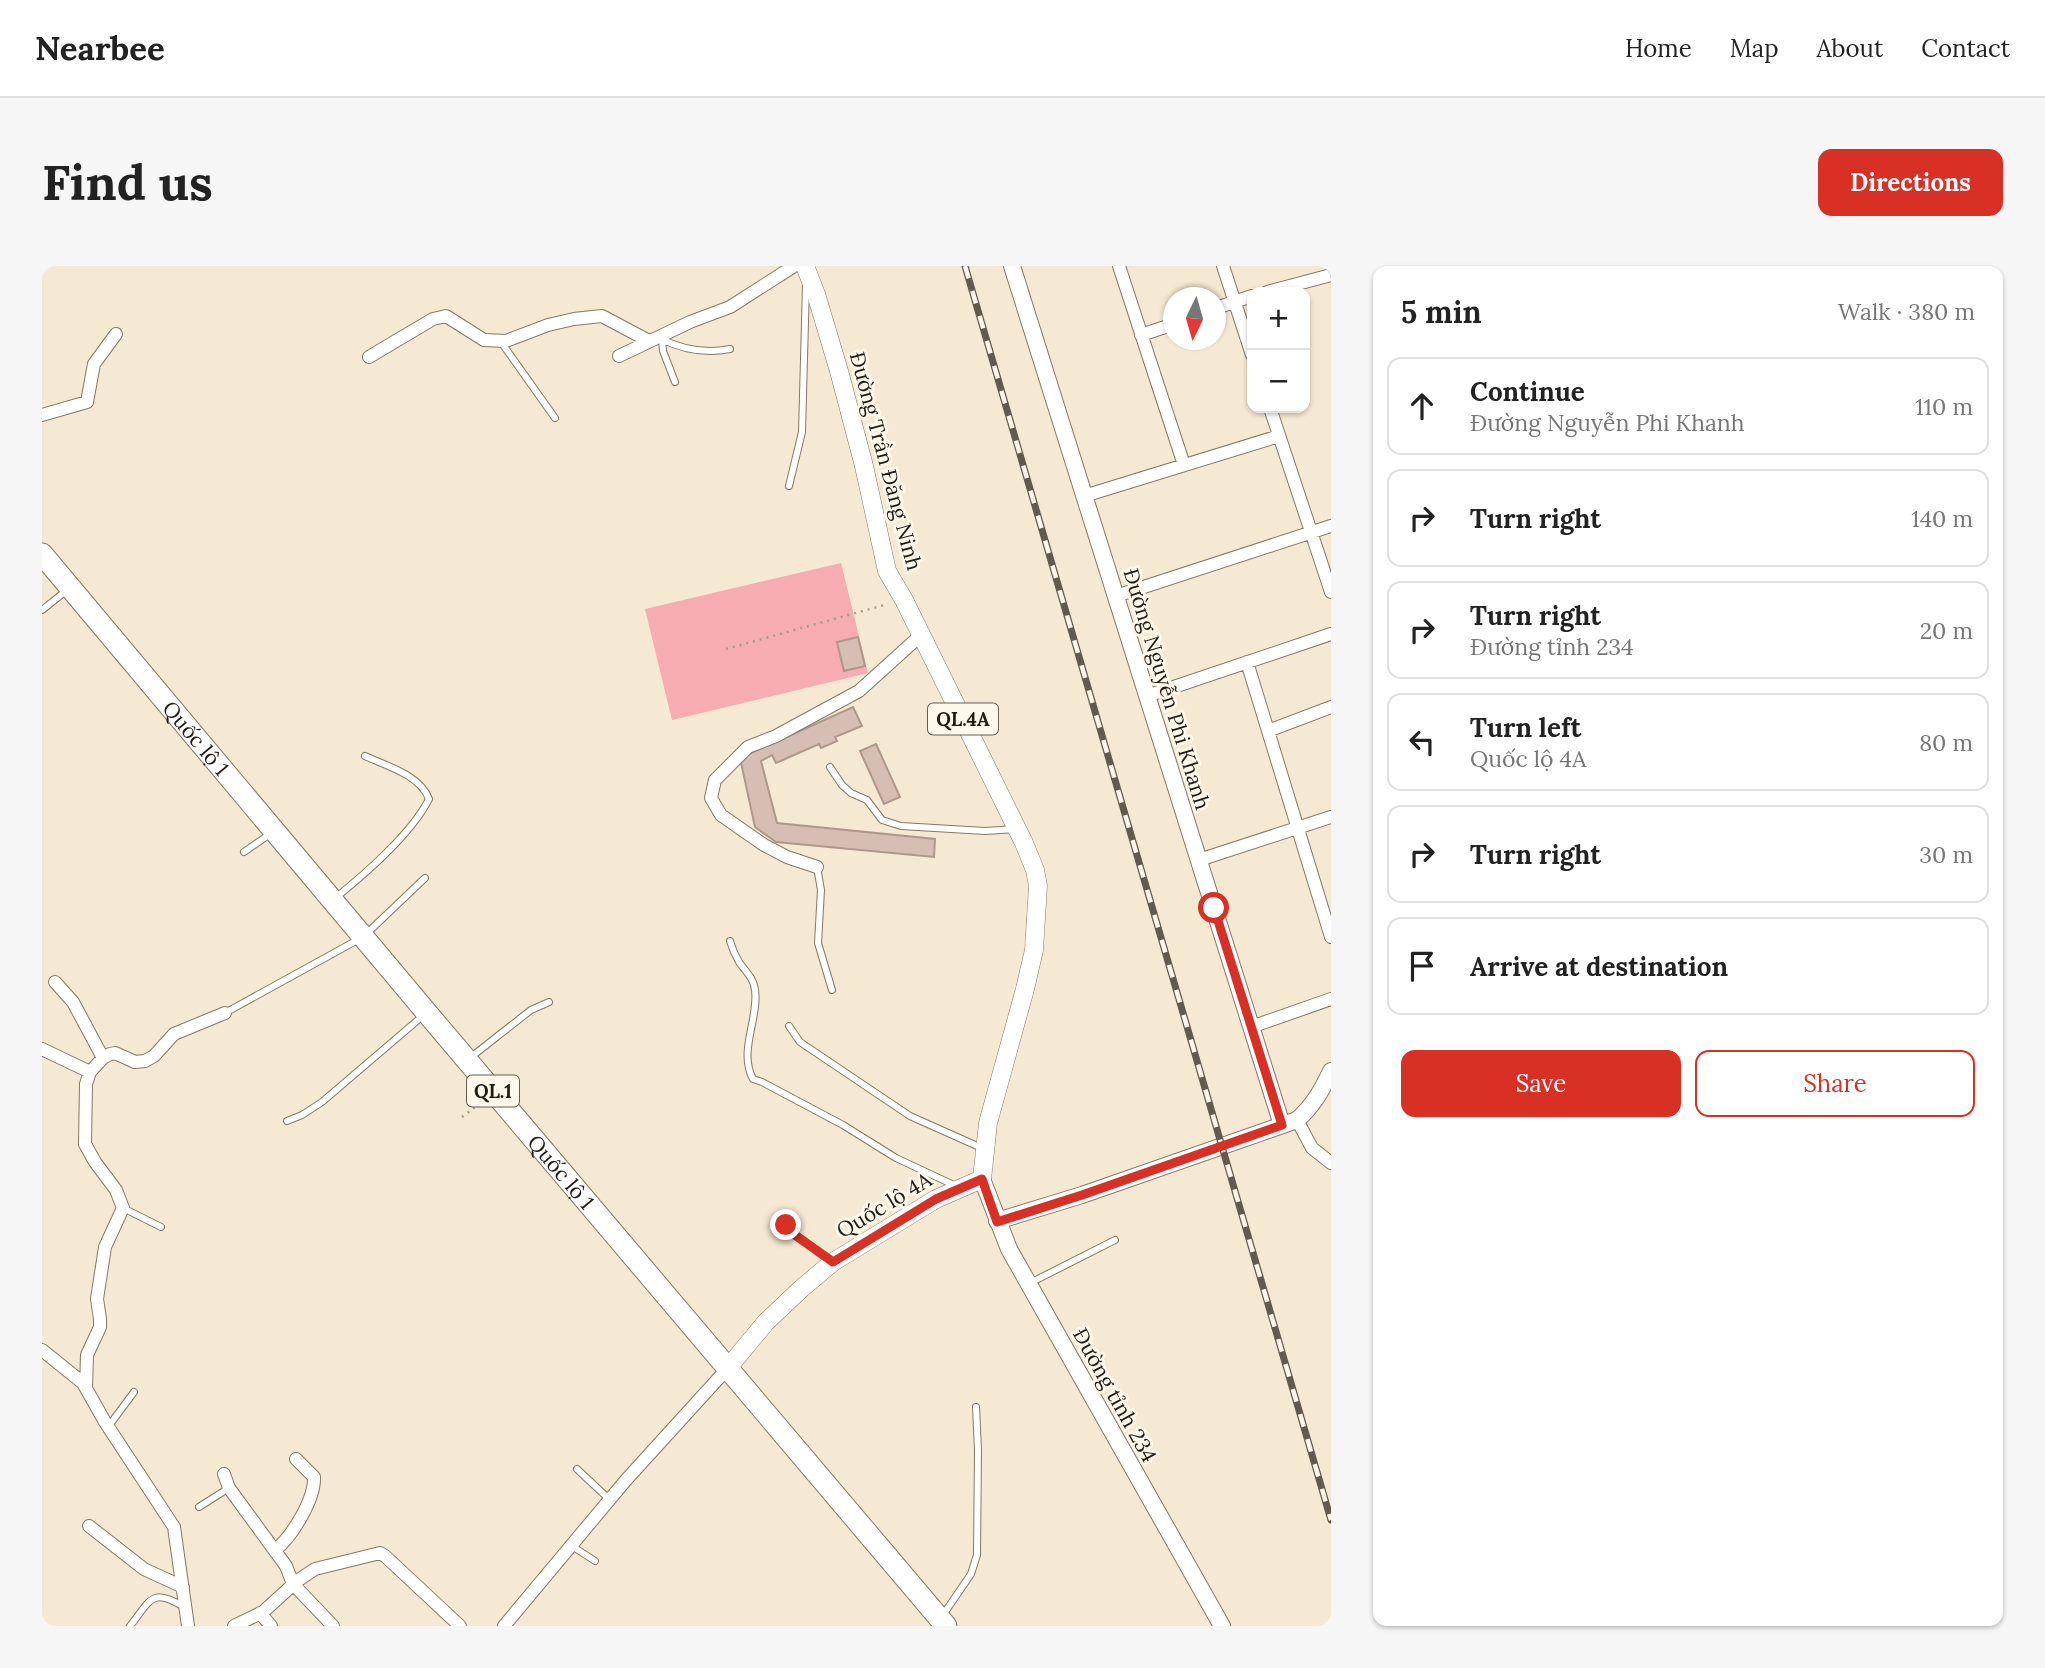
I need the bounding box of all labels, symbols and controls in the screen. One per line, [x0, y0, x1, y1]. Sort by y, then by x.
text: Nearbee [35, 27, 165, 69]
text: Home [1625, 33, 1692, 64]
text: Map [1730, 33, 1779, 64]
text: About [1817, 33, 1883, 64]
text: Contact [1921, 33, 2010, 64]
button: Directions [1818, 149, 2003, 216]
text: Find us [42, 151, 213, 213]
north arrow [1163, 287, 1226, 350]
map controls [1247, 287, 1310, 413]
button: + [1247, 287, 1310, 350]
text: 5 min [1401, 293, 1482, 331]
text: Walk · 380 m [1838, 297, 1975, 326]
street label: Đường Trần Đăng Ninh [844, 349, 928, 573]
button: − [1247, 350, 1310, 413]
text: Continue [1470, 375, 1585, 408]
icon: ahead [1403, 387, 1441, 425]
text: 110 m [1915, 392, 1973, 421]
text: Đường Nguyễn Phi Khanh [1470, 408, 1745, 437]
icon: right [1403, 499, 1441, 537]
text: Turn right [1470, 502, 1601, 535]
text: 140 m [1911, 504, 1973, 533]
street label: Đường Nguyễn Phi Khanh [1117, 565, 1217, 813]
text: Turn right [1470, 599, 1601, 632]
icon: right [1403, 611, 1441, 649]
text: 20 m [1920, 616, 1973, 645]
text: Đường tỉnh 234 [1470, 632, 1633, 661]
street label: Quốc lộ 1 [157, 695, 235, 781]
road number: QL.4A [928, 703, 998, 734]
text: Turn left [1470, 711, 1581, 744]
icon: left [1403, 723, 1441, 761]
text: 80 m [1919, 728, 1973, 757]
text: Quốc lộ 4A [1470, 744, 1586, 773]
icon: right [1403, 835, 1441, 873]
text: Turn right [1470, 838, 1601, 871]
text: 30 m [1919, 840, 1973, 869]
route start [1198, 892, 1229, 923]
icon: arrive [1403, 947, 1441, 985]
text: Arrive at destination [1470, 950, 1728, 983]
button: Save [1401, 1050, 1681, 1117]
button: Share [1695, 1050, 1975, 1117]
road number: QL.1 [467, 1076, 519, 1106]
street label: Quốc lộ 1 [522, 1129, 601, 1215]
street label: Quốc lộ 4A [831, 1166, 937, 1244]
route end [770, 1209, 801, 1240]
street label: Đường tỉnh 234 [1067, 1323, 1163, 1467]

